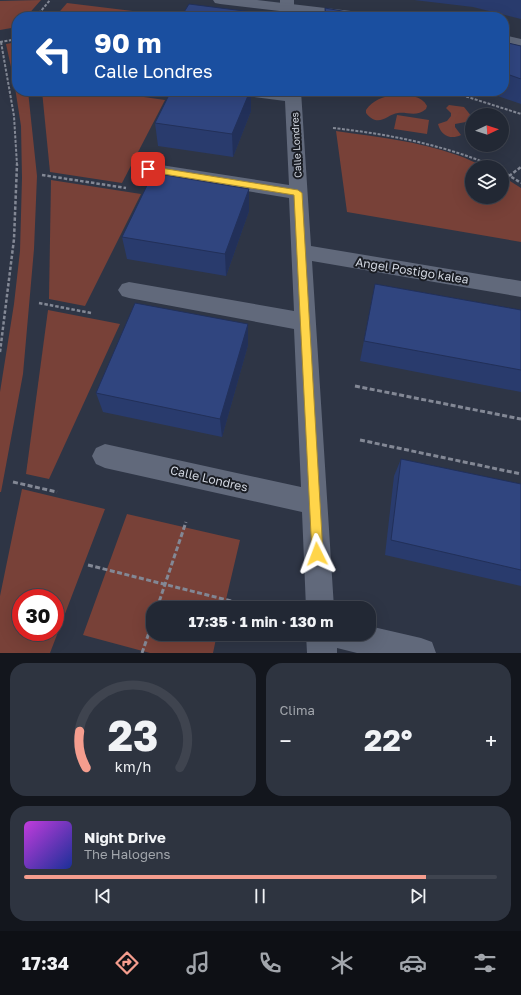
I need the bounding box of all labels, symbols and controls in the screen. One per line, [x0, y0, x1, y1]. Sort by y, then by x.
text: 90 m [94, 26, 161, 59]
icon: left [28, 28, 80, 80]
text: Calle Londres [94, 60, 213, 82]
north arrow [465, 108, 509, 152]
map controls [465, 108, 509, 204]
street label: Calle Londres [288, 112, 304, 178]
pin [131, 152, 165, 186]
icon: arrive [137, 158, 159, 180]
button: layers [465, 160, 509, 204]
street label: Angel Postigo kalea [354, 254, 470, 287]
street label: Calle Londres [169, 462, 249, 495]
position arrow [296, 533, 338, 575]
speed limit sign: 30 [12, 589, 64, 641]
text: 17:35 · 1 min · 130 m [189, 612, 333, 630]
text: Clima [280, 702, 315, 718]
text: 23 [107, 709, 158, 759]
text: 22° [364, 722, 412, 758]
text: − [280, 727, 292, 754]
text: + [485, 727, 497, 754]
text: km/h [115, 757, 151, 774]
text: Night Drive [84, 828, 166, 846]
text: The Halogens [84, 846, 170, 862]
icon: previous [92, 885, 114, 907]
icon: pause [249, 885, 271, 907]
icon: next [407, 885, 429, 907]
icon: directions [113, 949, 141, 977]
icon: music [184, 949, 212, 977]
icon: phone [256, 949, 284, 977]
icon: climate [328, 949, 356, 977]
icon: car [399, 949, 427, 977]
icon: filters [471, 949, 499, 977]
text: 17:34 [22, 952, 69, 974]

